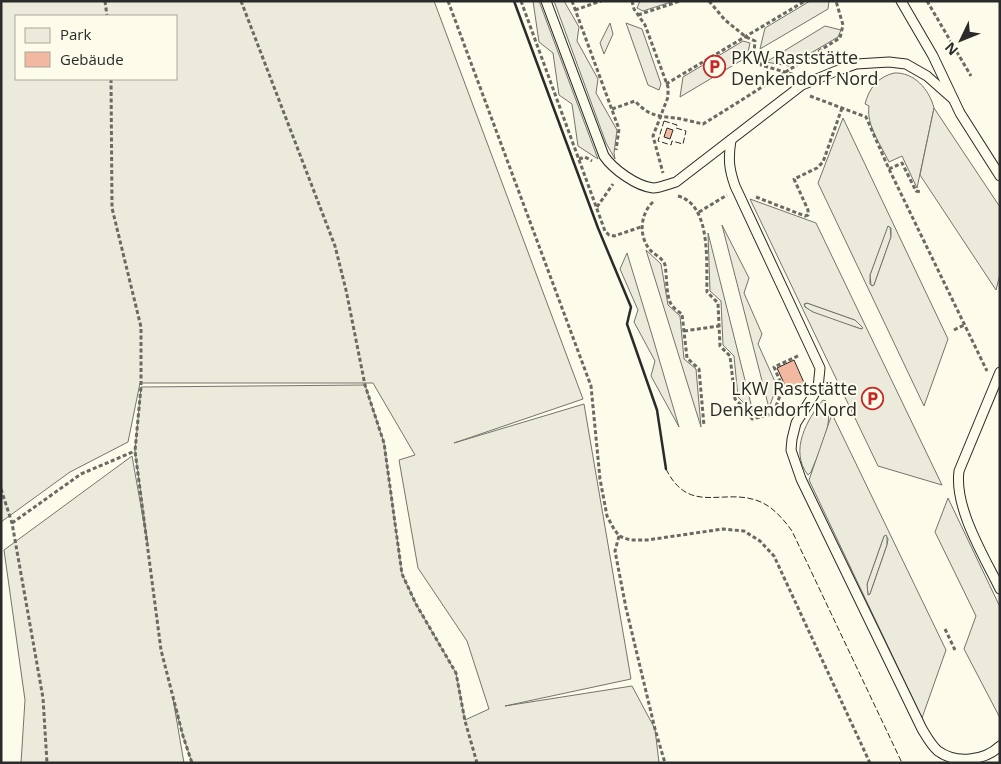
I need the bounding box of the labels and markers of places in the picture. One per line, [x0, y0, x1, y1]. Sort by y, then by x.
place label: PKW Raststätte Denkendorf Nord [731, 45, 879, 90]
parking icon: PKW Raststätte Denkendorf Nord [703, 55, 727, 79]
place label: LKW Raststätte Denkendorf Nord [710, 376, 857, 421]
parking icon: LKW Raststätte Denkendorf Nord [861, 386, 885, 410]

